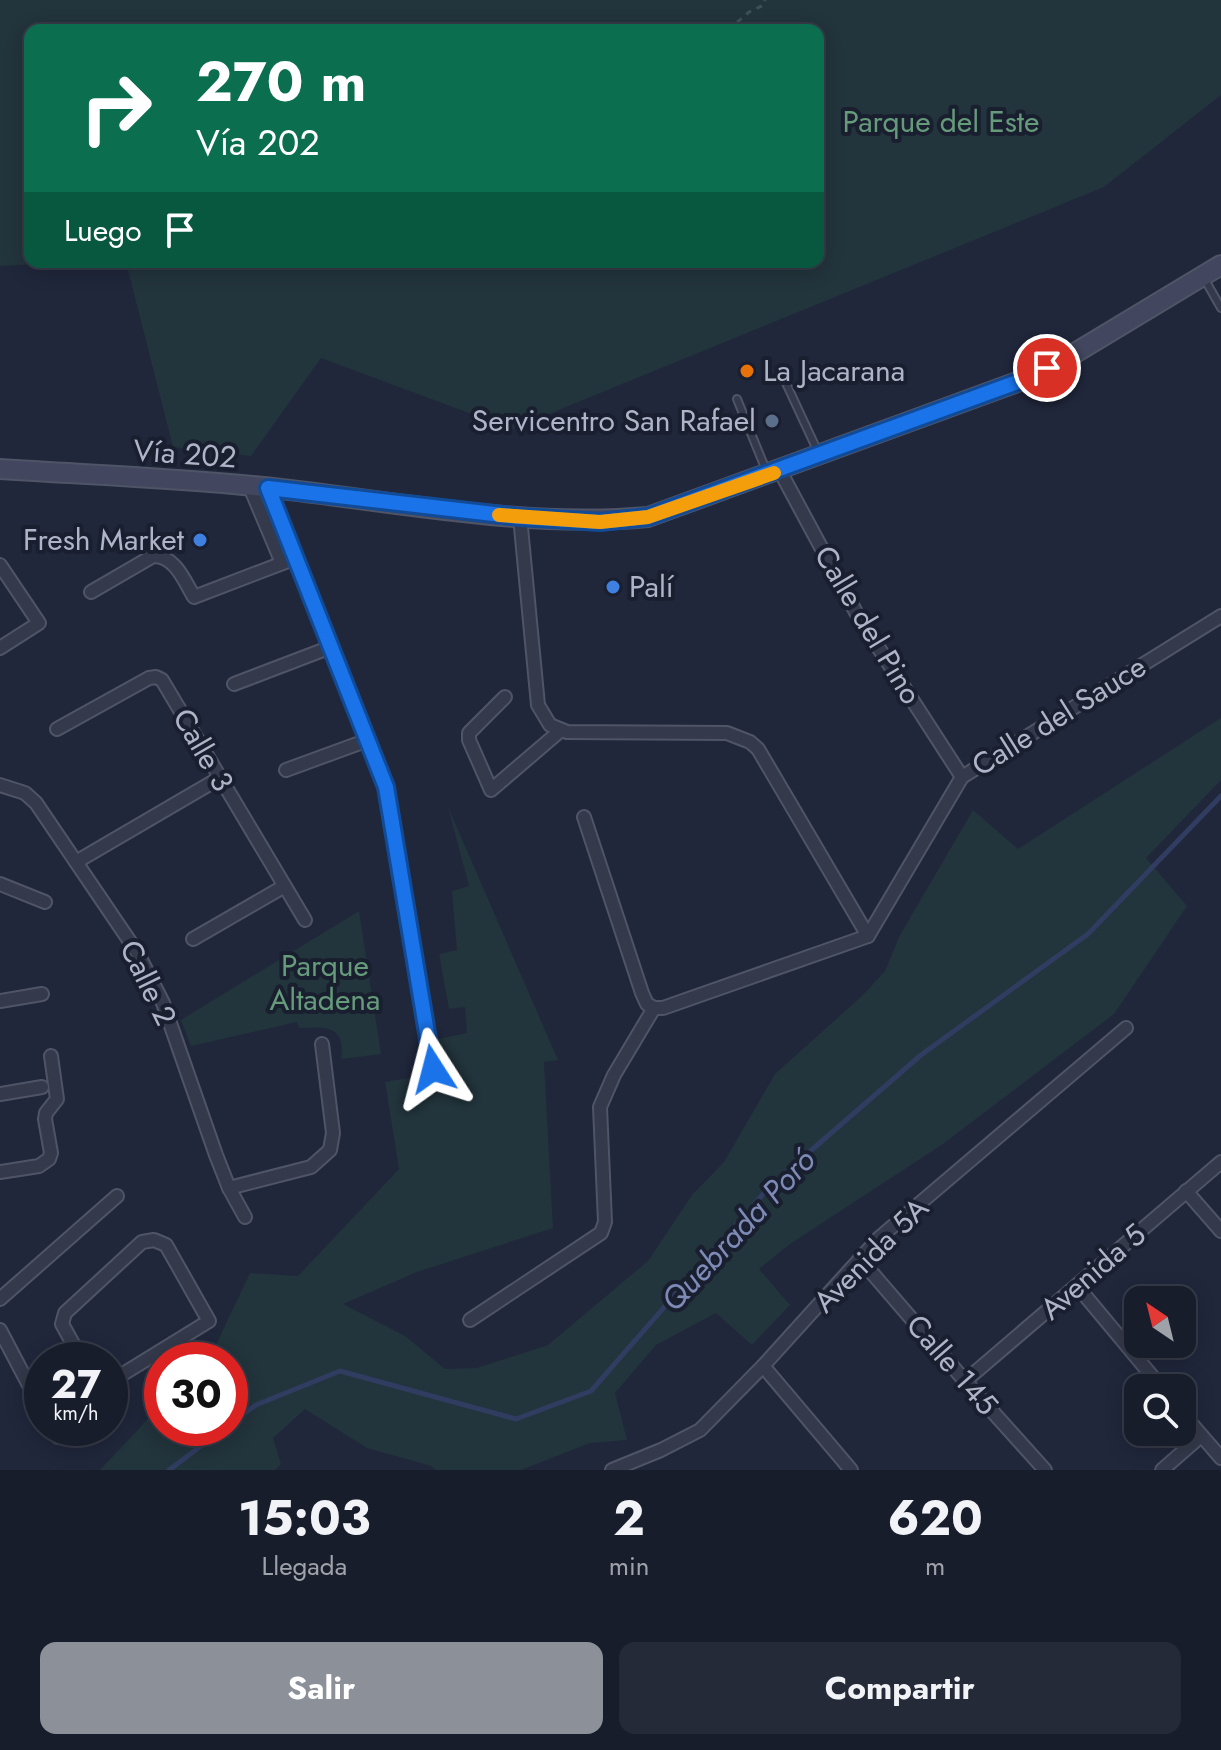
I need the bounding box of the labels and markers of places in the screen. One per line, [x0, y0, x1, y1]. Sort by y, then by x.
pin [1013, 334, 1081, 402]
place label: La Jacarana [763, 349, 905, 392]
marker: La Jacarana [738, 362, 756, 380]
place label: Servicentro San Rafael [472, 399, 756, 442]
marker: Servicentro San Rafael [763, 412, 781, 430]
place label: Fresh Market [23, 518, 185, 561]
marker: Fresh Market [191, 531, 209, 549]
place label: Palí [629, 565, 675, 608]
marker: Palí [604, 578, 622, 596]

